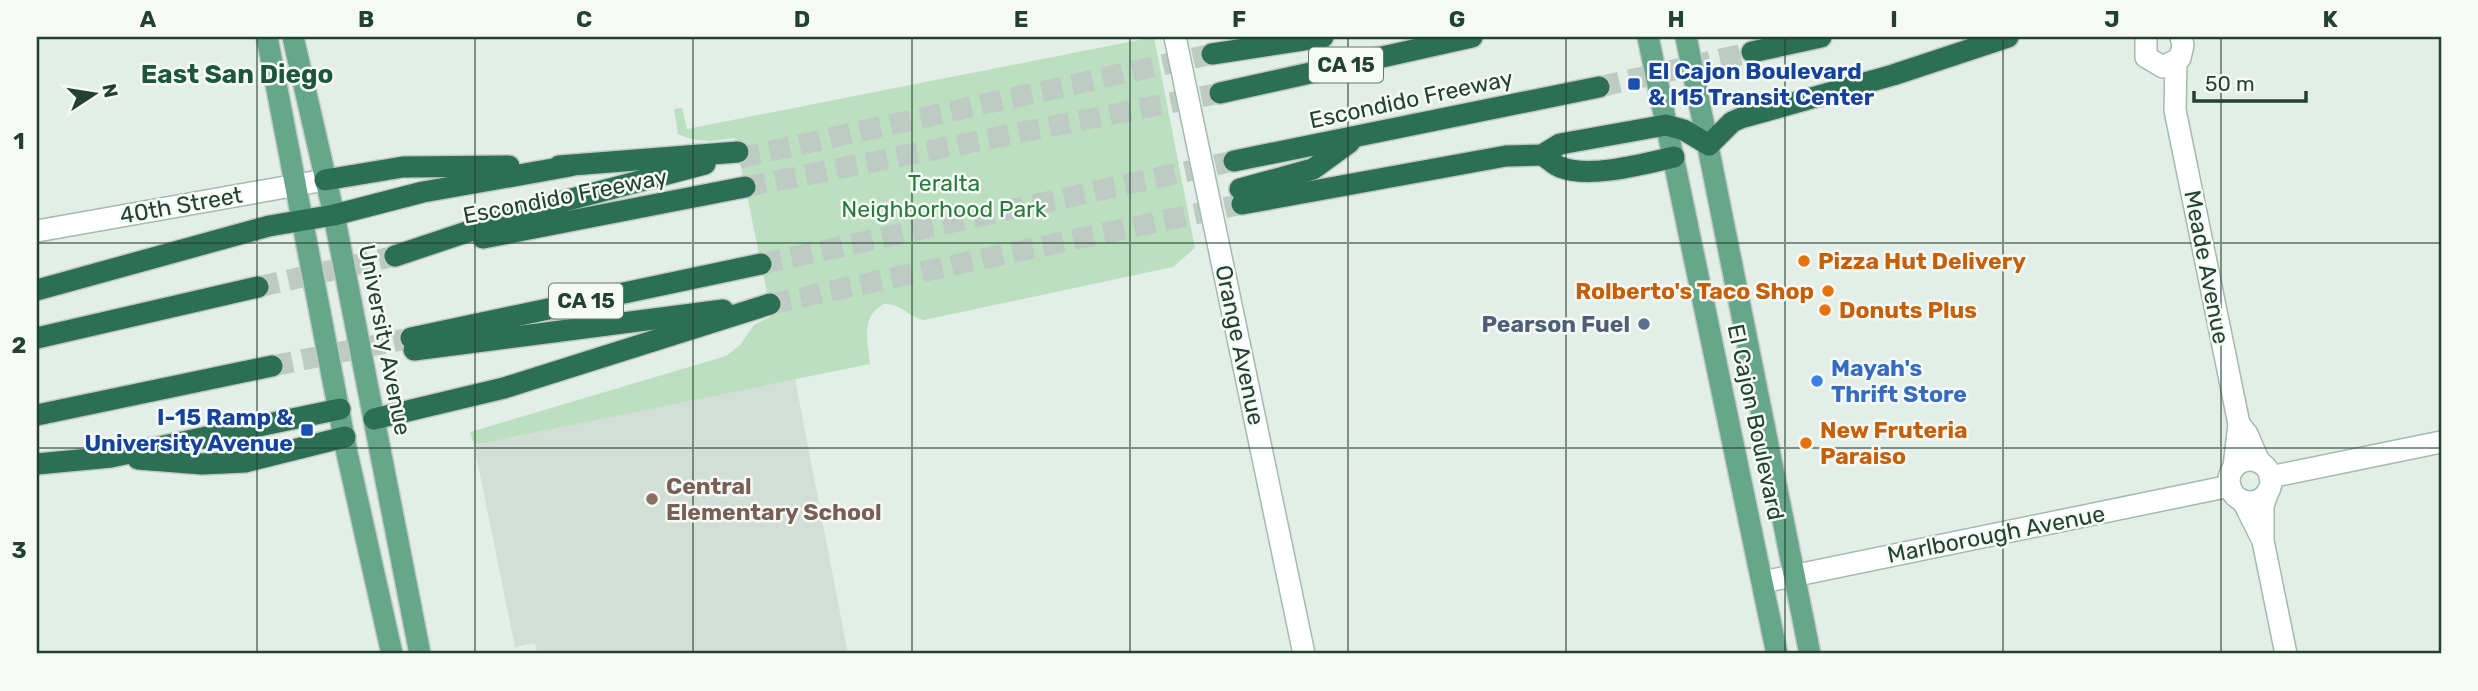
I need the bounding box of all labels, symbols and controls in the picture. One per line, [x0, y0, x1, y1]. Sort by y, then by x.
text: A [140, 5, 157, 33]
text: B [358, 5, 374, 33]
text: C [576, 5, 592, 33]
text: D [794, 5, 810, 33]
text: E [1014, 5, 1028, 33]
text: F [1232, 5, 1246, 33]
text: G [1449, 5, 1465, 33]
text: H [1667, 5, 1685, 33]
text: I [1890, 5, 1898, 33]
text: J [2104, 5, 2120, 33]
text: K [2322, 5, 2338, 33]
road number: CA 15 [1309, 48, 1383, 82]
place label: El Cajon Boulevard & I15 Transit Center [1648, 57, 1875, 111]
district label: East San Diego [141, 59, 333, 90]
north arrow [60, 60, 130, 130]
scale bar [2194, 60, 2306, 104]
street label: Escondido Freeway [1307, 64, 1516, 134]
text: 50 m [2205, 71, 2255, 96]
marker: El Cajon Boulevard & I15 Transit Center [1626, 76, 1642, 92]
text: N [97, 81, 123, 100]
text: 1 [13, 127, 25, 155]
street label: Escondido Freeway [460, 162, 670, 230]
park label: Teralta Neighborhood Park [841, 169, 1047, 223]
street label: 40th Street [117, 180, 245, 230]
street label: Meade Avenue [2178, 188, 2236, 346]
street label: University Avenue [353, 242, 417, 438]
place label: Pizza Hut Delivery [1818, 247, 2026, 275]
marker: Pizza Hut Delivery [1796, 253, 1812, 269]
street label: Orange Avenue [1209, 262, 1271, 428]
place label: Rolberto's Taco Shop [1575, 277, 1814, 305]
marker: Rolberto's Taco Shop [1820, 283, 1836, 299]
road number: CA 15 [549, 284, 623, 318]
place label: Donuts Plus [1839, 296, 1977, 324]
marker: Donuts Plus [1817, 302, 1833, 318]
place label: Pearson Fuel [1481, 310, 1630, 338]
marker: Pearson Fuel [1636, 316, 1652, 332]
street label: El Cajon Boulevard [1722, 321, 1790, 523]
text: 2 [12, 331, 26, 359]
place label: Mayah's Thrift Store [1831, 354, 1967, 408]
marker: Mayah's Thrift Store [1809, 373, 1825, 389]
place label: I-15 Ramp & University Avenue [84, 403, 293, 457]
place label: New Fruteria Paraiso [1820, 416, 1968, 470]
marker: I-15 Ramp & University Avenue [299, 422, 315, 438]
marker: New Fruteria Paraiso [1798, 435, 1814, 451]
place label: Central Elementary School [666, 472, 882, 526]
marker: Central Elementary School [644, 491, 660, 507]
street label: Marlborough Avenue [1885, 499, 2107, 569]
text: 3 [11, 536, 27, 564]

